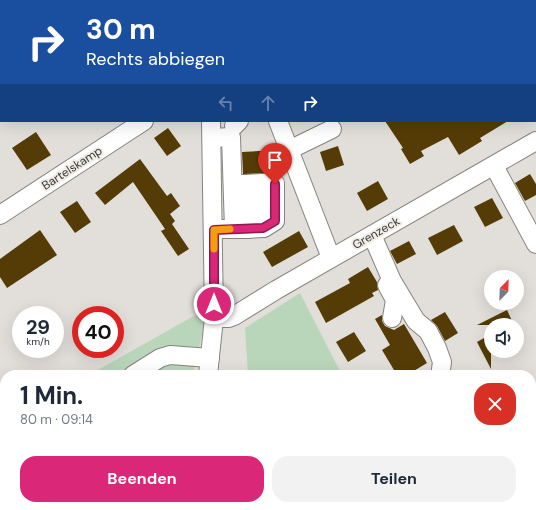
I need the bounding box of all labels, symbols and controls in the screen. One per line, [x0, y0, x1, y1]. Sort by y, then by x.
text: 30 m [86, 11, 156, 48]
icon: right [20, 16, 72, 68]
text: Rechts abbiegen [86, 47, 225, 71]
icon: left [215, 92, 237, 114]
icon: ahead [257, 92, 279, 114]
icon: right [299, 92, 321, 114]
street label: Bartelskamp [39, 143, 105, 193]
pin [258, 143, 292, 184]
icon: arrive [264, 149, 286, 171]
street label: Grenzeck [349, 213, 403, 253]
north arrow [484, 270, 524, 310]
map controls [484, 270, 524, 358]
position arrow [193, 283, 235, 325]
speed limit sign: 40 [72, 306, 124, 358]
text: 29 [26, 314, 50, 340]
button: sound [484, 318, 524, 358]
text: km/h [26, 335, 50, 348]
text: 1 Min. [20, 380, 83, 411]
button: close [474, 383, 516, 425]
text: 80 m · 09:14 [20, 411, 93, 428]
button: Beenden [20, 456, 264, 502]
button: Teilen [272, 456, 516, 502]

